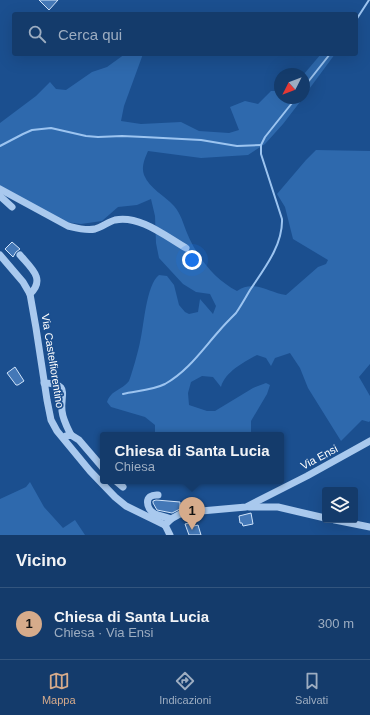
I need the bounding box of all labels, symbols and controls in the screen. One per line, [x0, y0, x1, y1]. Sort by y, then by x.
search box [12, 12, 358, 56]
icon: search [26, 23, 48, 45]
text: Cerca qui [58, 26, 122, 43]
north arrow [274, 68, 310, 104]
your location [182, 250, 202, 270]
street label: Via Castelfiorentino [40, 313, 66, 409]
popup [100, 432, 284, 484]
text: Chiesa di Santa Lucia [114, 442, 270, 459]
street label: Via Ensi [298, 442, 340, 472]
text: Chiesa [114, 459, 155, 474]
map controls [322, 487, 358, 523]
button: layers [322, 487, 358, 523]
pin: 1 [179, 497, 205, 530]
text: Vicino [16, 551, 67, 570]
text: Chiesa di Santa Lucia [54, 608, 209, 625]
text: 1 [25, 616, 33, 631]
text: 300 m [318, 616, 354, 631]
text: Chiesa · Via Ensi [54, 625, 153, 640]
tab: Mappa [42, 670, 76, 706]
tab: Indicazioni [159, 670, 211, 706]
tab: Salvati [295, 670, 328, 706]

